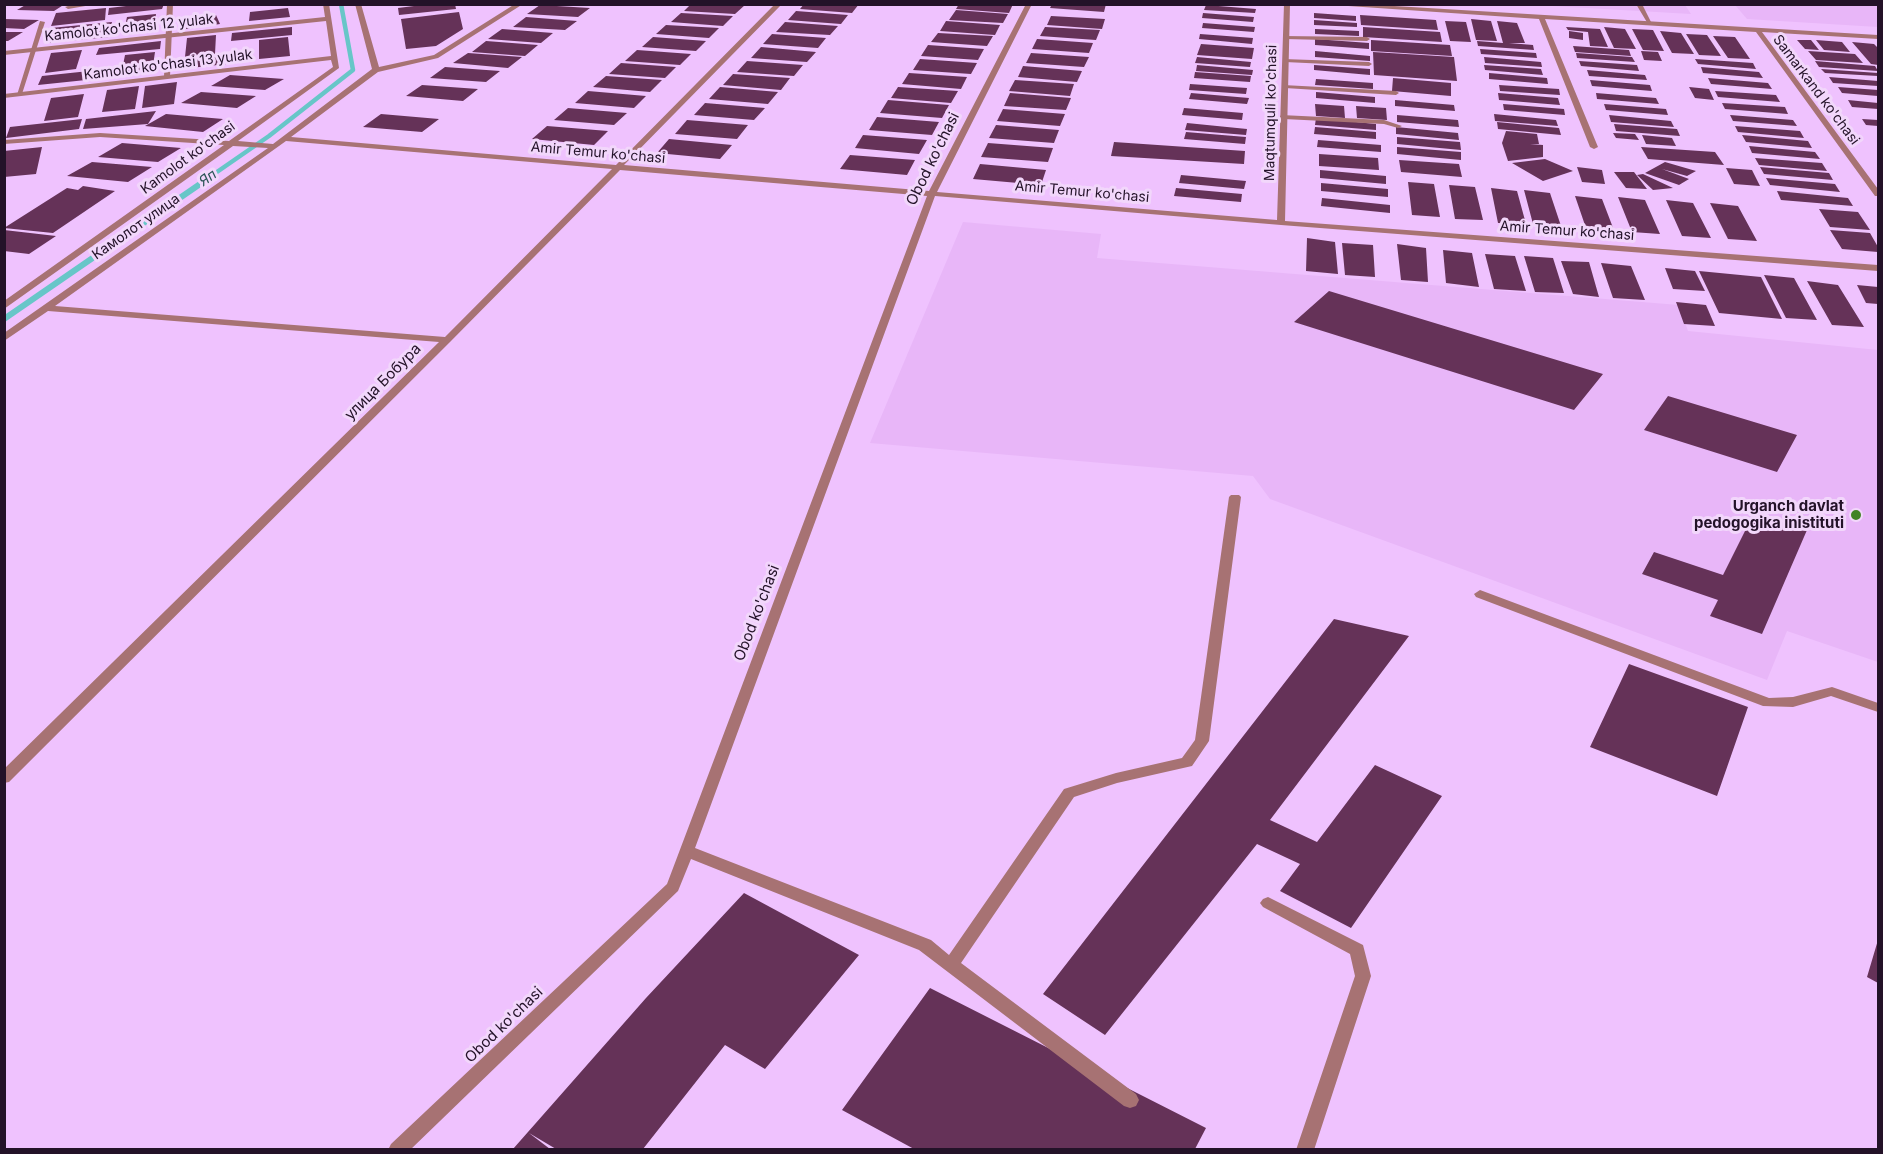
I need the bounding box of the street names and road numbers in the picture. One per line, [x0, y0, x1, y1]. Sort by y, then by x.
street label: Kamolot ko'chasi 12 yulak [44, 11, 214, 45]
street label: Samarkand ko'chasi [1769, 32, 1863, 148]
street label: Maqtumquli ko'chasi [1261, 45, 1281, 181]
street label: Kamolot ko'chasi 13 yulak [83, 46, 253, 84]
street label: Obod ko'chasi [903, 109, 963, 209]
street label: Kamolot ko'chasi [137, 118, 239, 198]
street label: Amir Temur ko'chasi [530, 139, 666, 167]
street label: Amir Temur ko'chasi [1014, 178, 1150, 206]
street label: Камолот улица [89, 191, 183, 263]
street label: Amir Temur ko'chasi [1499, 218, 1635, 244]
street label: улица Бобура [341, 340, 425, 424]
street label: Obod ko'chasi [730, 562, 784, 664]
street label: Obod ko'chasi [461, 983, 547, 1067]

